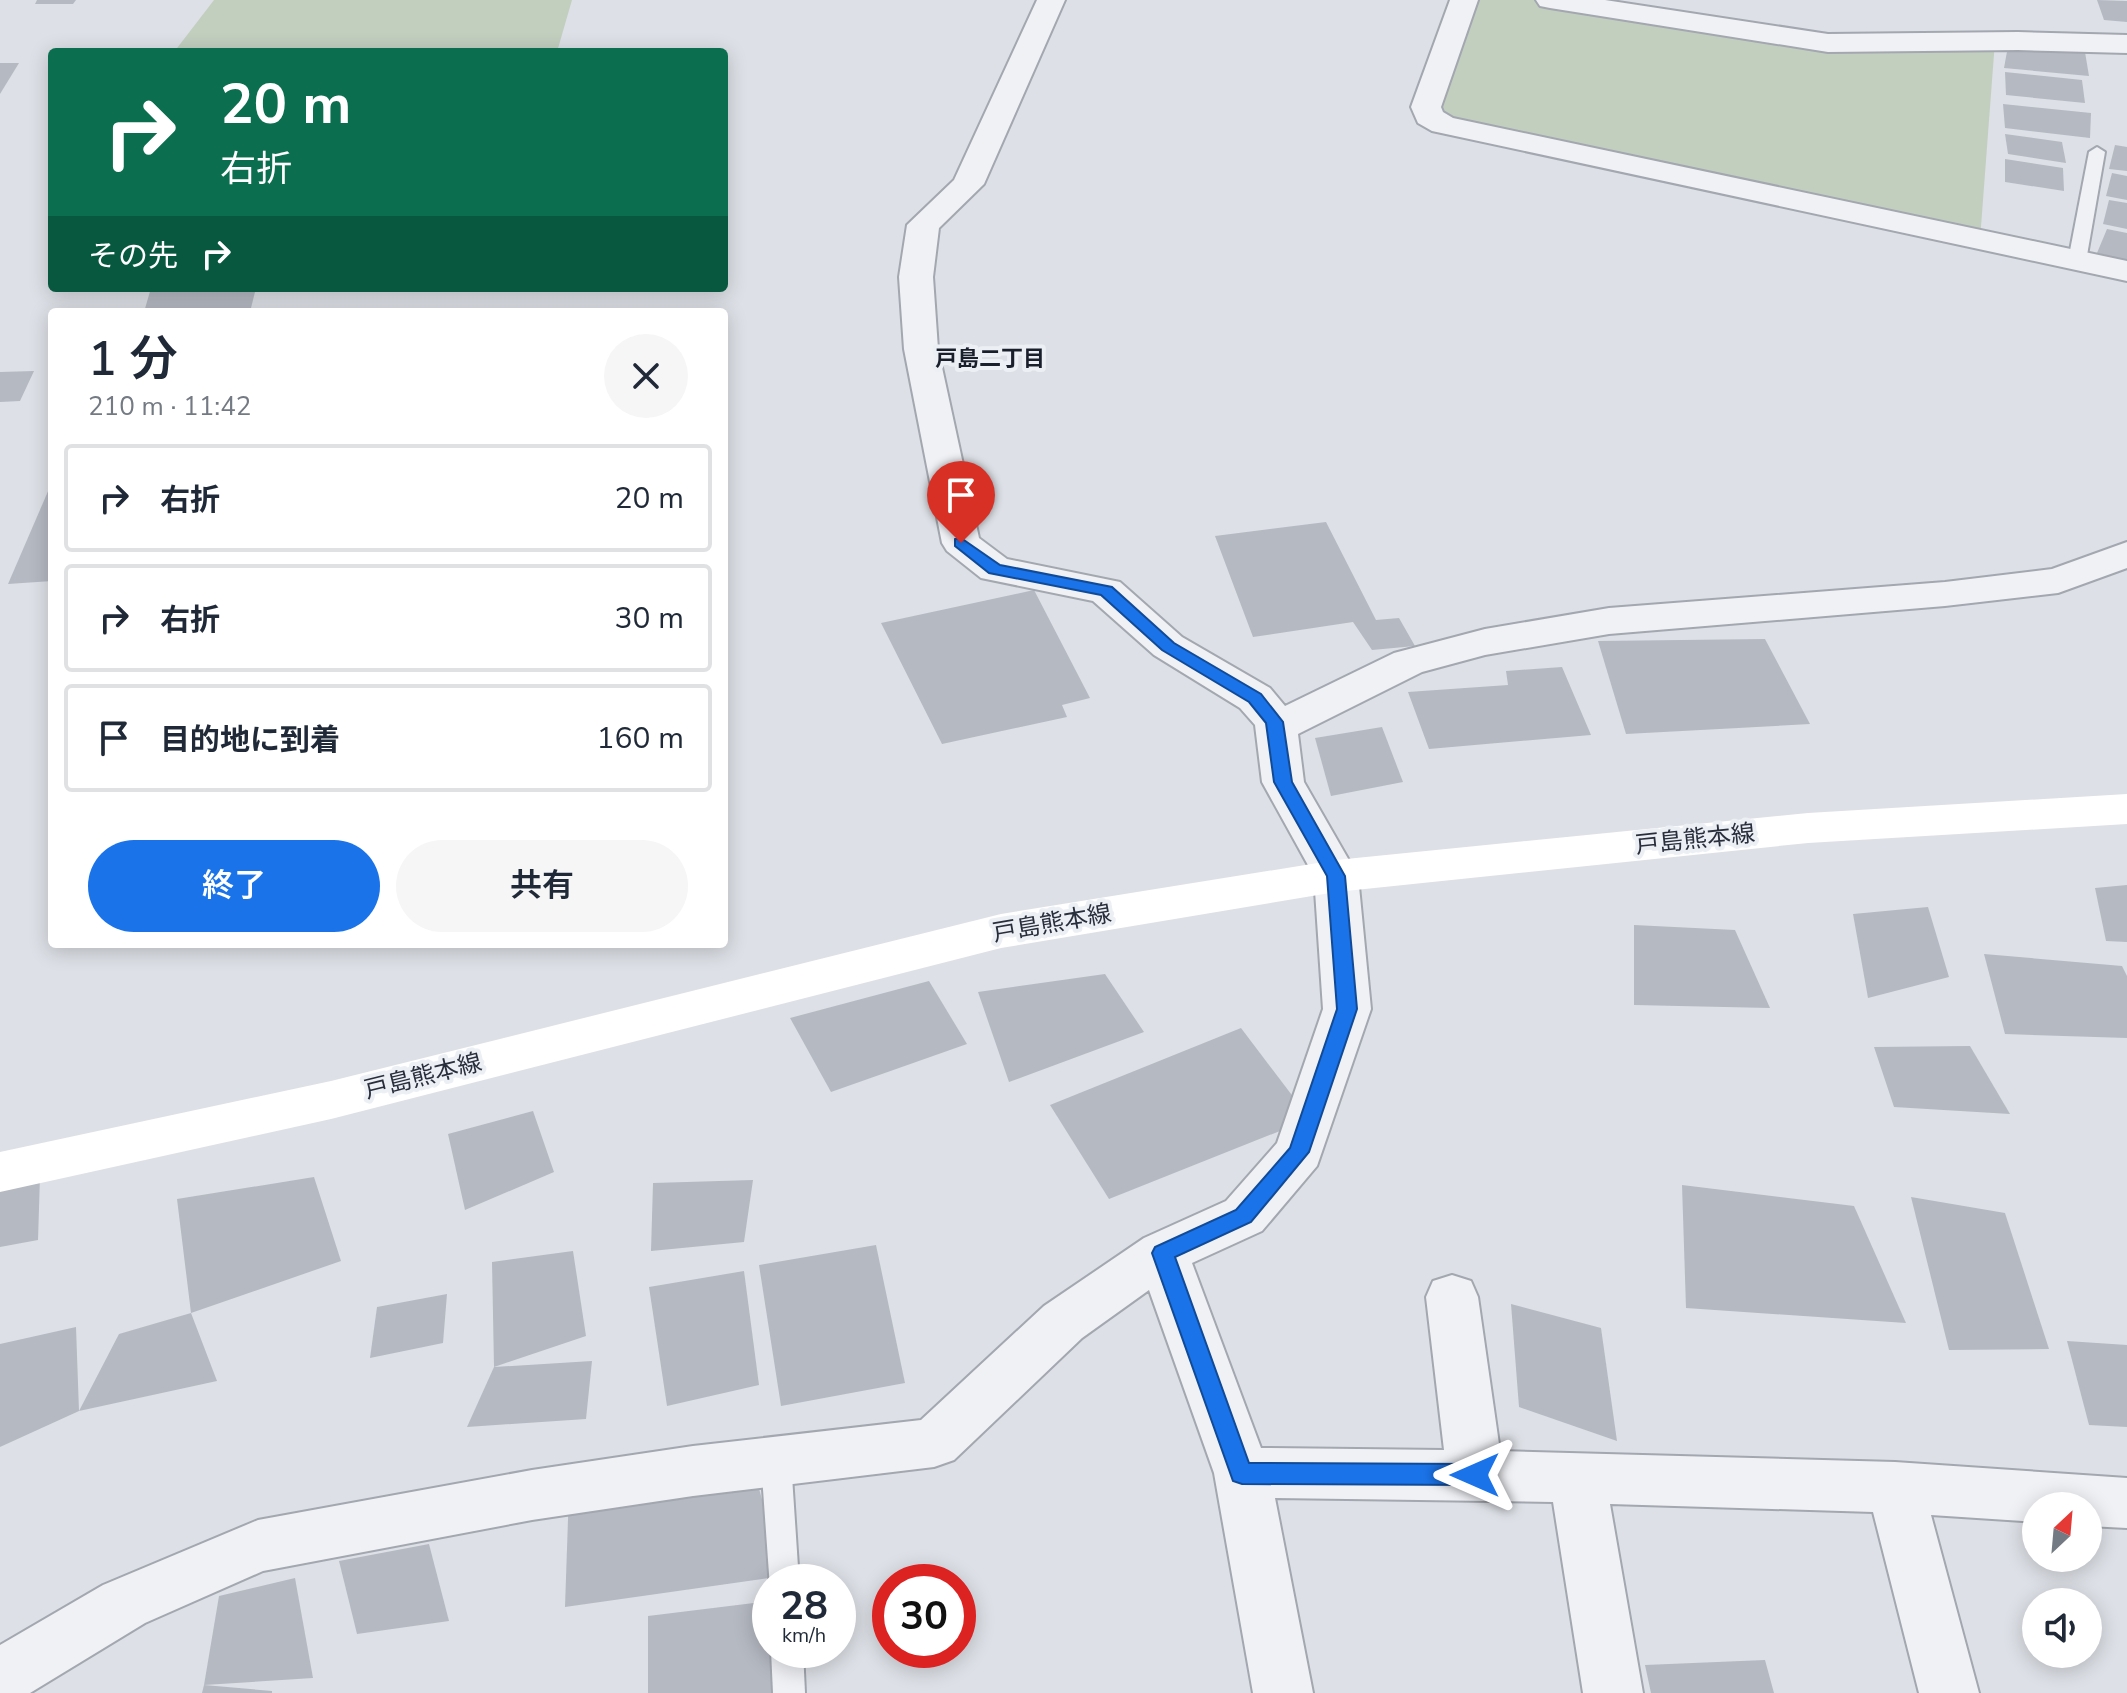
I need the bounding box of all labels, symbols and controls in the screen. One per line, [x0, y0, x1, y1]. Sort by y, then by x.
text: 20 m [220, 66, 351, 143]
icon: right [88, 80, 192, 184]
text: 右折 [220, 145, 292, 194]
icon: right [194, 232, 238, 276]
text: その先 [88, 236, 178, 277]
text: 1 分 [88, 326, 177, 392]
button: close [604, 334, 688, 418]
district label: 戸島二丁目 [935, 344, 1045, 374]
text: 210 m · 11:42 [88, 389, 251, 424]
pin [927, 461, 995, 543]
icon: arrive [939, 473, 983, 517]
icon: right [92, 476, 136, 520]
text: 20 m [615, 478, 684, 519]
text: 右折 [160, 480, 220, 521]
icon: right [92, 596, 136, 640]
text: 30 m [615, 598, 684, 639]
text: 右折 [160, 600, 220, 641]
icon: arrive [92, 716, 136, 760]
text: 160 m [597, 718, 684, 759]
text: 目的地に到着 [160, 720, 340, 761]
street label: 戸島熊本線 [1634, 817, 1756, 861]
button: 終了 [88, 840, 380, 932]
button: 共有 [396, 840, 688, 932]
street label: 戸島熊本線 [990, 897, 1114, 949]
street label: 戸島熊本線 [361, 1046, 485, 1106]
position arrow [1433, 1433, 1517, 1517]
north arrow [2022, 1492, 2102, 1572]
map controls [2022, 1492, 2102, 1668]
speed limit sign: 30 [872, 1564, 976, 1668]
text: 28 [780, 1579, 828, 1633]
button: sound [2022, 1588, 2102, 1668]
text: km/h [782, 1622, 826, 1649]

